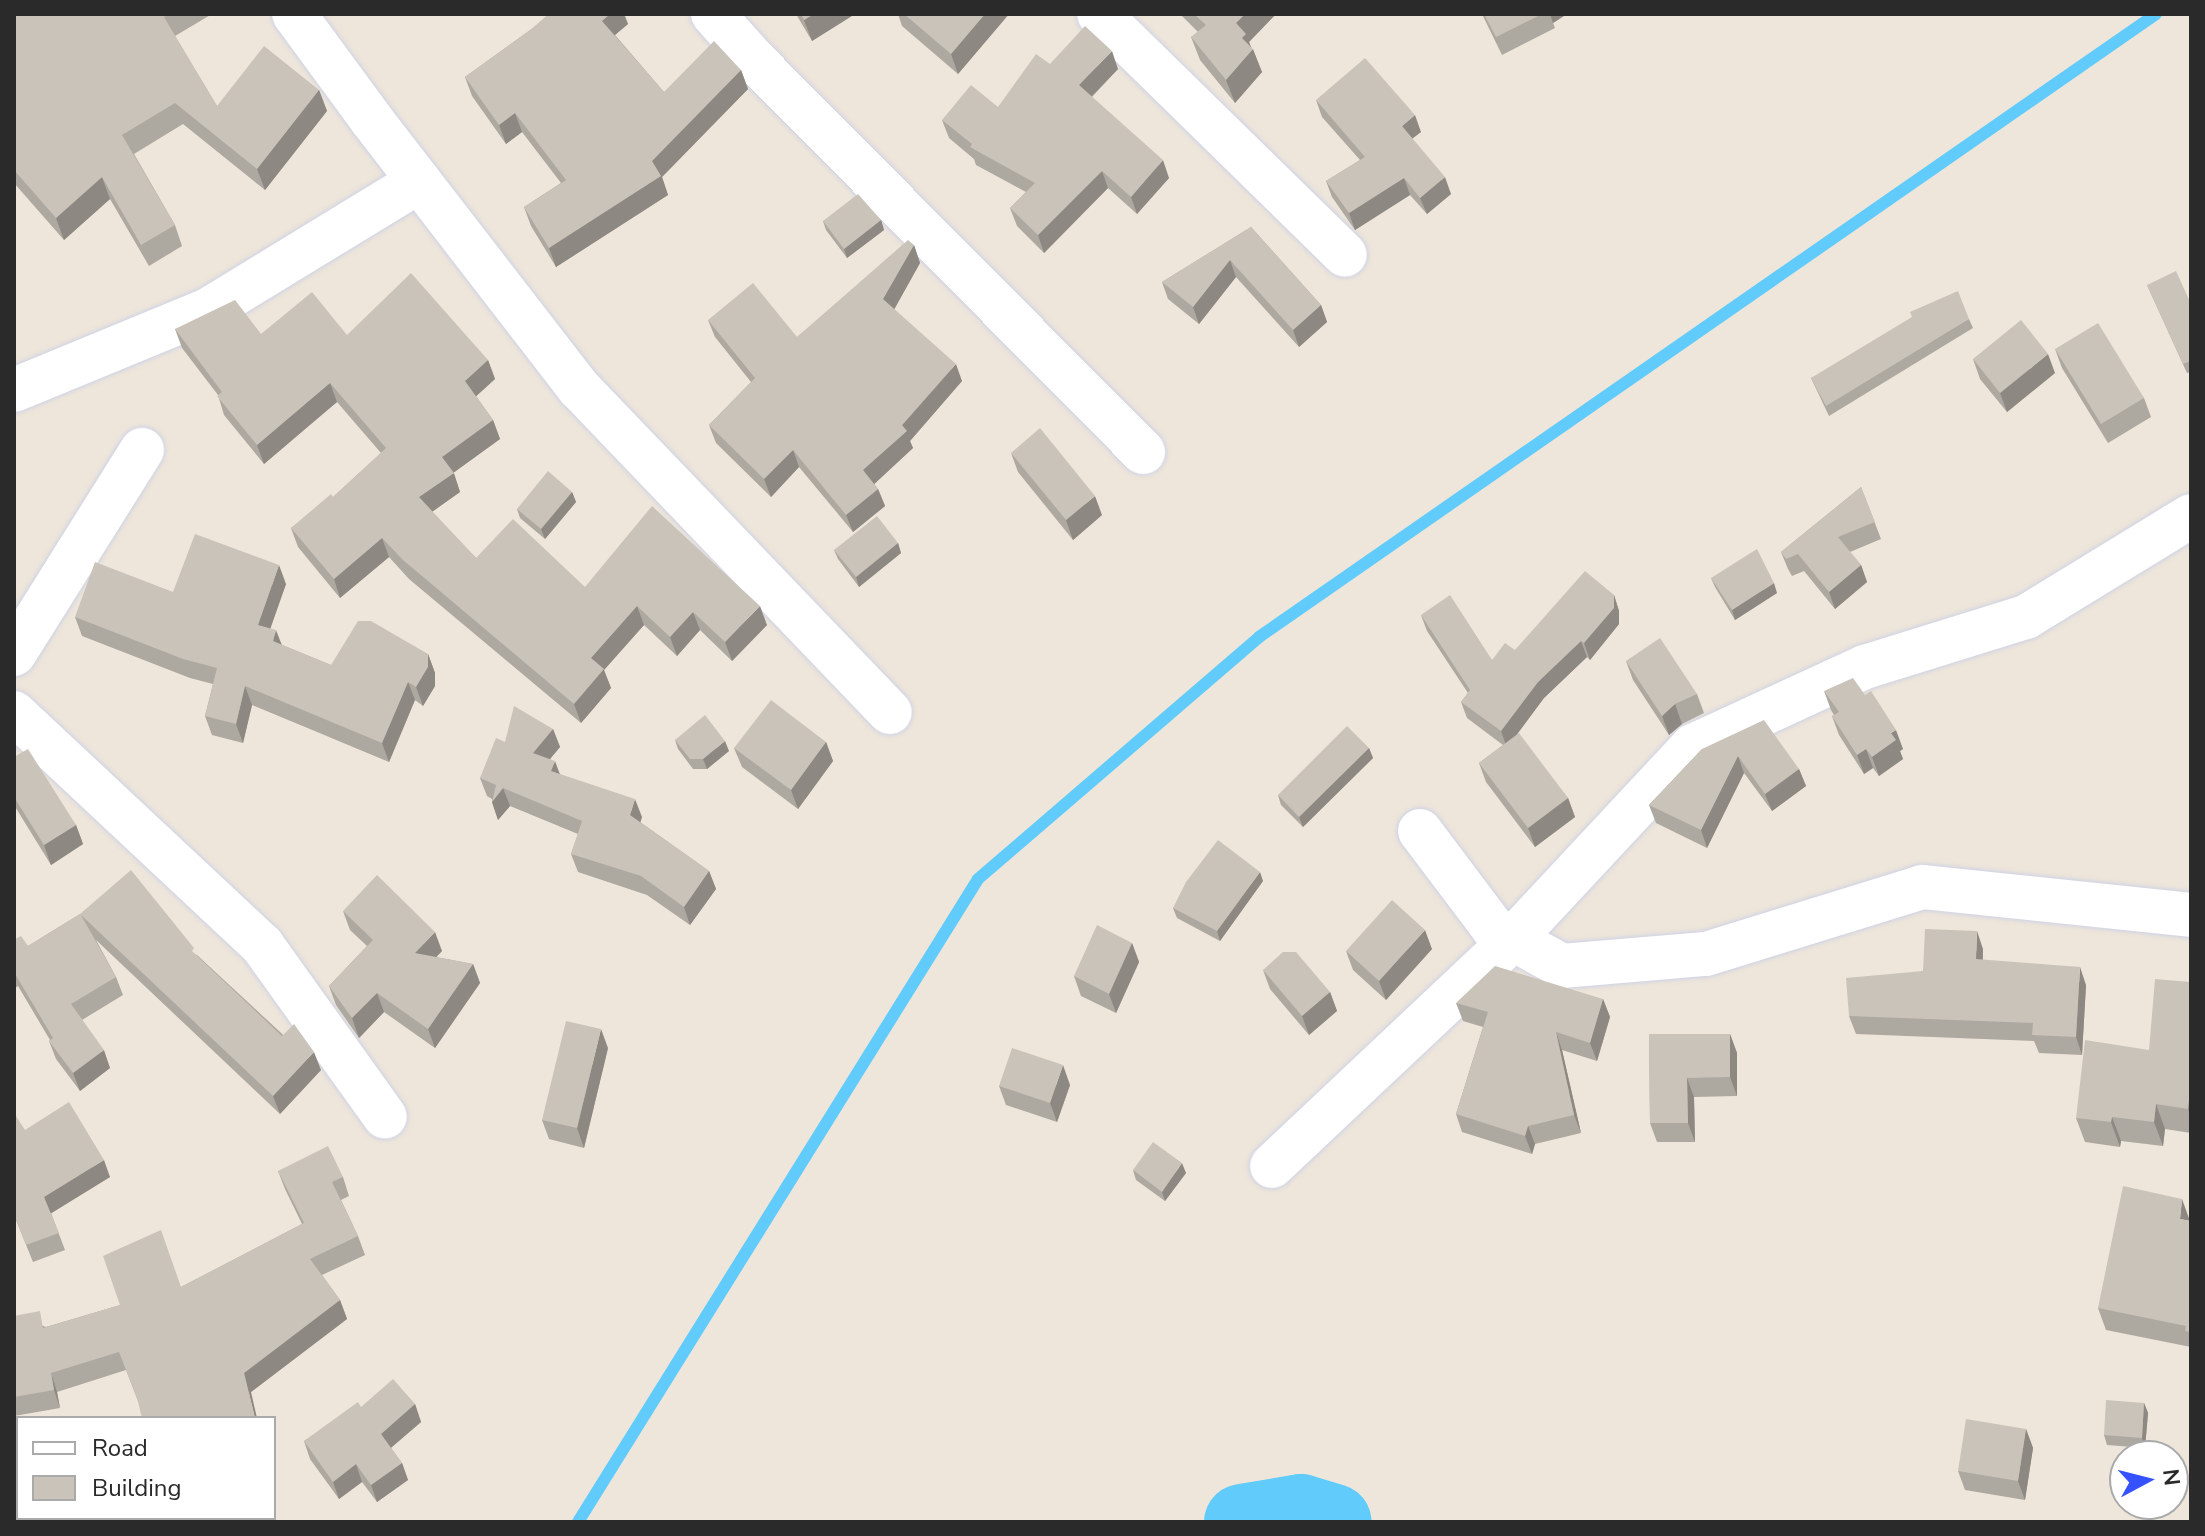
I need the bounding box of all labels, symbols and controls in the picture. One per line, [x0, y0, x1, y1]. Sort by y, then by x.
legend [16, 1416, 276, 1520]
text: Road [92, 1432, 148, 1464]
north arrow [2109, 1440, 2189, 1520]
text: N [2155, 1467, 2187, 1487]
text: Building [92, 1472, 182, 1504]

